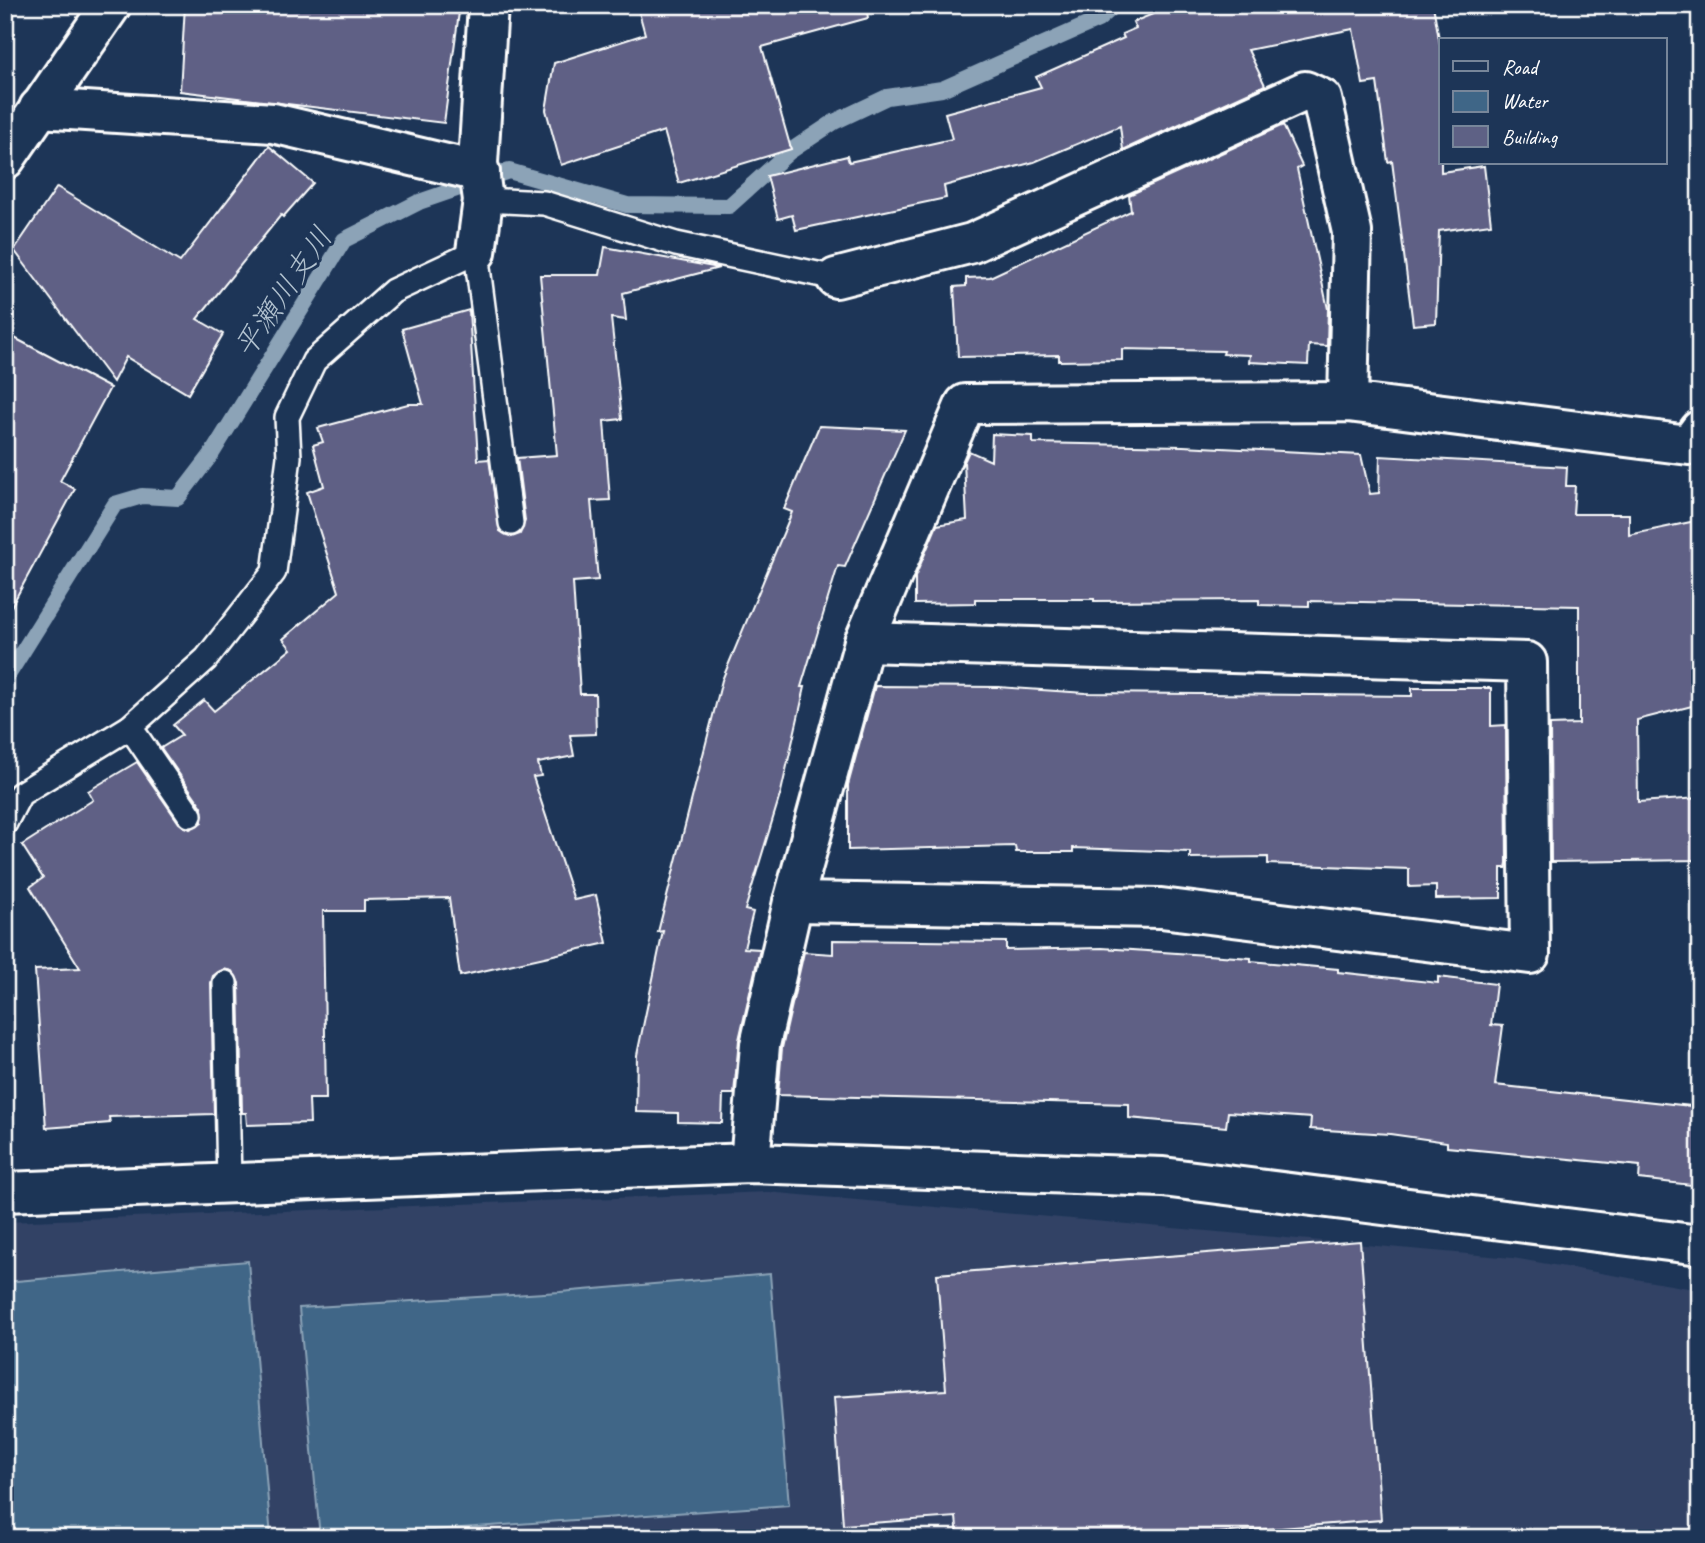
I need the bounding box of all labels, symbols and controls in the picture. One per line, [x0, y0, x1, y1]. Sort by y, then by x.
legend [1439, 38, 1666, 164]
text: Road [1502, 54, 1541, 80]
text: Water [1502, 88, 1549, 114]
text: Building [1502, 124, 1559, 150]
water label: 平瀬川支川 [225, 219, 341, 365]

